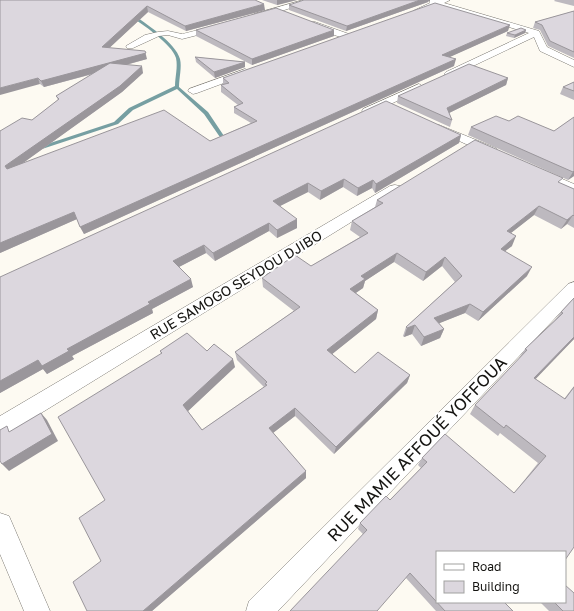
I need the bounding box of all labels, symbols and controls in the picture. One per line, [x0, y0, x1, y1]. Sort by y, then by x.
street label: RUE SAMOGO SEYDOU DJIBO [146, 226, 325, 343]
street label: RUE MAMIE AFFOUÉ YOFFOUA [323, 351, 511, 546]
legend [436, 551, 566, 603]
text: Road [472, 559, 501, 574]
text: Building [472, 579, 520, 594]

